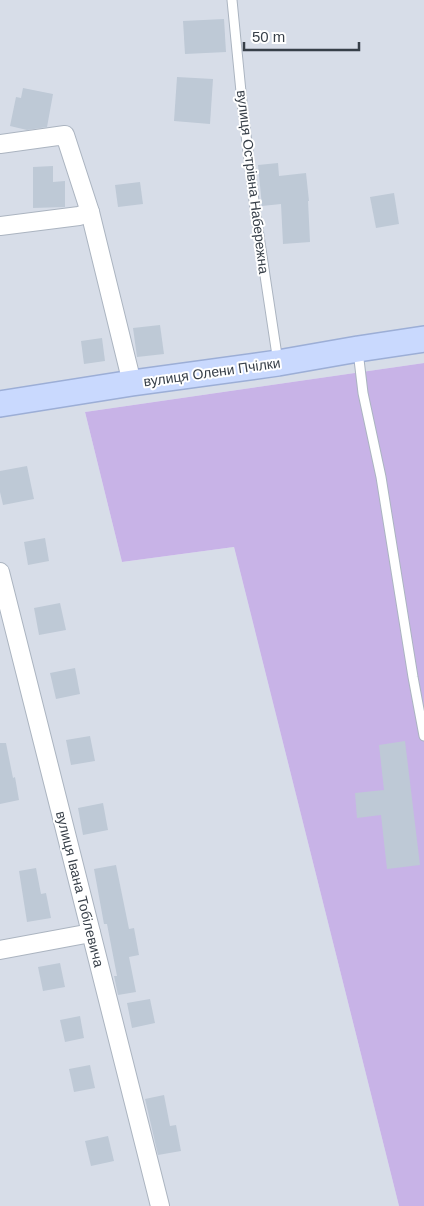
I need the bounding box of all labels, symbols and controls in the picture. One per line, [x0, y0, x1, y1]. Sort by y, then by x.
scale bar [244, 20, 359, 52]
text: 50 m [252, 28, 285, 45]
street label: вулиця Острівна Набережна [234, 89, 272, 275]
street label: вулиця Олени Пчілки [143, 354, 281, 390]
street label: вулиця Івана Тобілевича [53, 809, 107, 969]

